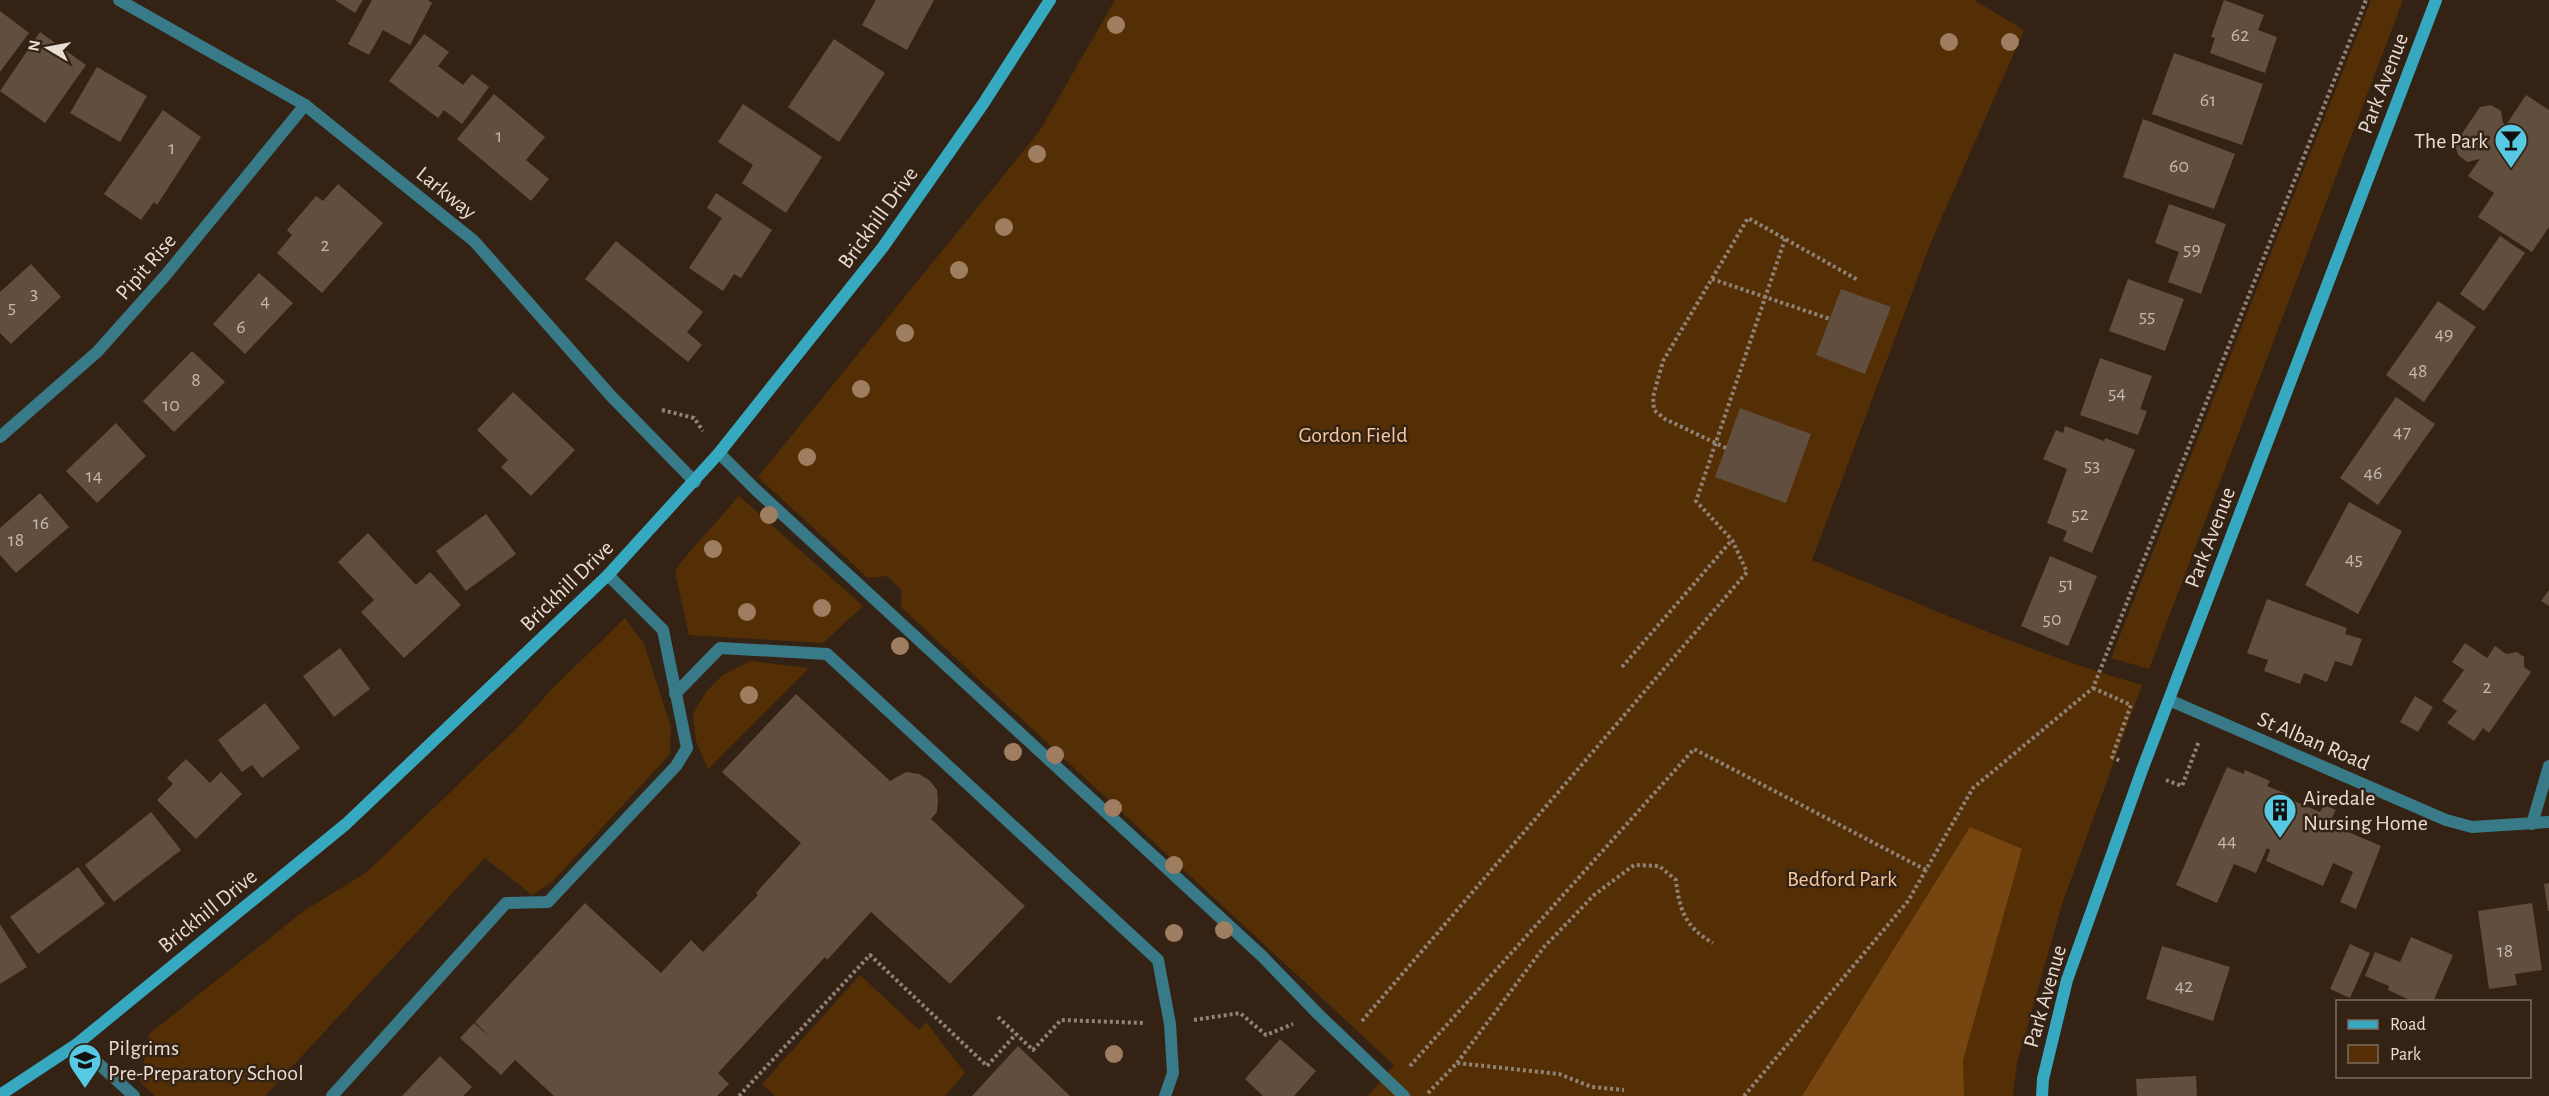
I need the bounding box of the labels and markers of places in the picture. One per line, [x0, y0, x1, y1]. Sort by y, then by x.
bar icon: The Park [2493, 122, 2529, 169]
place label: The Park [2414, 130, 2488, 152]
place label: Airedale Nursing Home [2303, 787, 2428, 834]
building icon: Airedale Nursing Home [2262, 792, 2298, 839]
place label: Pilgrims Pre-Preparatory School [108, 1037, 304, 1084]
school or university icon: Pilgrims Pre-Preparatory School [67, 1042, 103, 1089]

